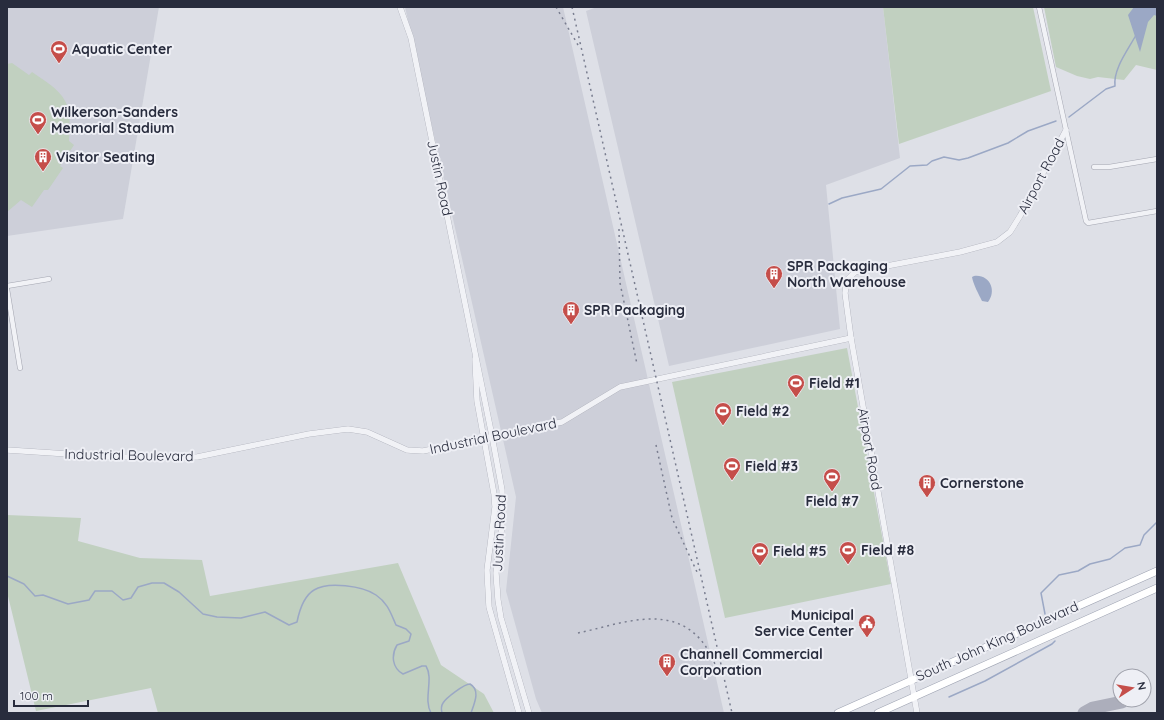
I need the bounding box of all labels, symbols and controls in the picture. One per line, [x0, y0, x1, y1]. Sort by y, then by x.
sports icon: Aquatic Center [49, 39, 69, 64]
place label: Aquatic Center [72, 40, 172, 58]
place label: Wilkerson-Sanders Memorial Stadium [51, 103, 178, 137]
sports icon: Wilkerson-Sanders Memorial Stadium [28, 110, 48, 135]
street label: Airport Road [1014, 135, 1068, 217]
street label: Justin Road [423, 139, 457, 217]
building icon: Visitor Seating [33, 147, 53, 172]
place label: Visitor Seating [56, 148, 155, 166]
place label: SPR Packaging North Warehouse [787, 257, 906, 291]
building icon: SPR Packaging North Warehouse [764, 264, 784, 289]
building icon: SPR Packaging [561, 300, 581, 325]
place label: SPR Packaging [584, 301, 685, 319]
sports icon: Field #1 [786, 373, 806, 398]
place label: Field #1 [809, 374, 860, 392]
sports icon: Field #2 [713, 401, 733, 426]
place label: Field #2 [736, 402, 789, 420]
street label: Airport Road [854, 407, 886, 491]
street label: Industrial Boulevard [428, 414, 558, 458]
street label: Industrial Boulevard [64, 445, 194, 465]
sports icon: Field #3 [722, 456, 742, 481]
place label: Field #3 [745, 457, 798, 475]
sports icon: Field #7 [822, 467, 842, 492]
building icon: Cornerstone [917, 473, 937, 498]
place label: Cornerstone [940, 474, 1024, 492]
place label: Field #7 [805, 492, 859, 510]
street label: Justin Road [488, 494, 510, 572]
sports icon: Field #8 [838, 540, 858, 565]
sports icon: Field #5 [750, 541, 770, 566]
place label: Field #8 [861, 541, 914, 559]
place label: Field #5 [773, 542, 827, 560]
street label: South John King Boulevard [913, 597, 1081, 685]
place label: Municipal Service Center [755, 606, 854, 640]
public building icon: Municipal Service Center [857, 613, 877, 638]
place label: Channell Commercial Corporation [680, 645, 823, 679]
building icon: Channell Commercial Corporation [657, 652, 677, 677]
north arrow [1112, 668, 1152, 708]
text: N [1134, 681, 1149, 691]
scale bar [14, 682, 88, 708]
text: 100 m [20, 688, 53, 703]

